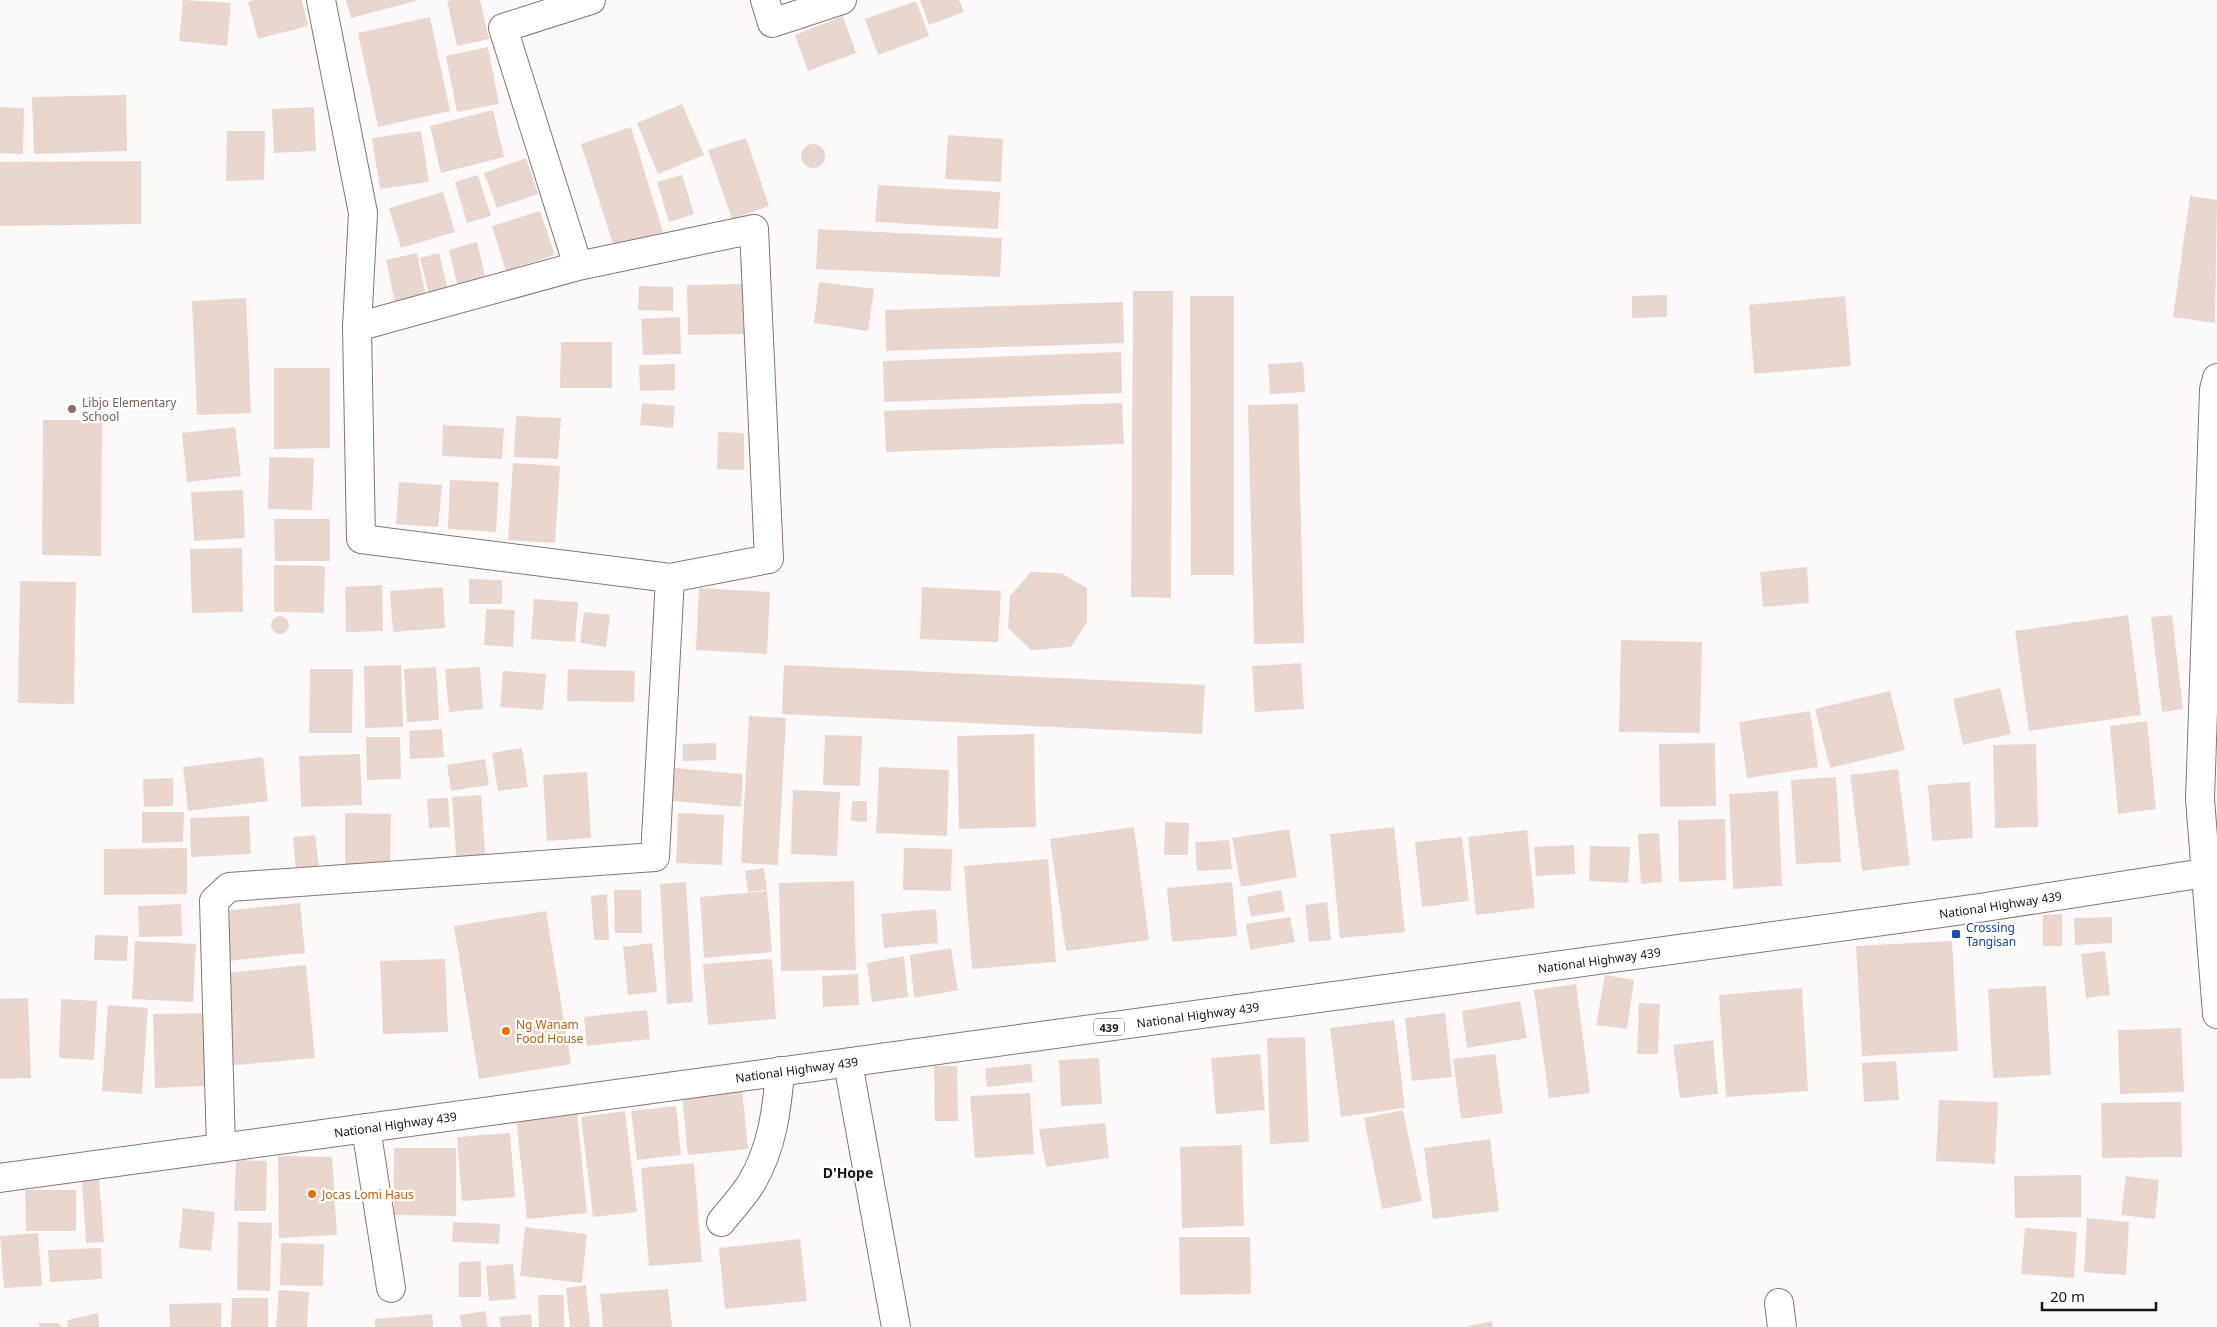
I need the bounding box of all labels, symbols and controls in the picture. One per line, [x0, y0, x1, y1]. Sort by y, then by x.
place label: Libjo Elementary School [82, 394, 177, 425]
marker: Libjo Elementary School [66, 403, 78, 415]
street label: National Highway 439 [1938, 887, 2063, 922]
place label: Crossing Tangisan [1966, 919, 2016, 950]
marker: Crossing Tangisan [1950, 928, 1962, 940]
street label: National Highway 439 [1537, 943, 1662, 977]
street label: National Highway 439 [1135, 998, 1261, 1031]
place label: Ng Wanam Food House [516, 1016, 584, 1047]
road number: 439 [1094, 1019, 1124, 1036]
marker: Ng Wanam Food House [500, 1025, 512, 1037]
street label: National Highway 439 [734, 1053, 859, 1086]
street label: National Highway 439 [333, 1107, 458, 1141]
district label: D'Hope [823, 1163, 873, 1182]
place label: Jocas Lomi Haus [321, 1186, 414, 1203]
marker: Jocas Lomi Haus [306, 1188, 318, 1200]
scale bar [2042, 1280, 2156, 1312]
text: 20 m [2050, 1286, 2085, 1306]

